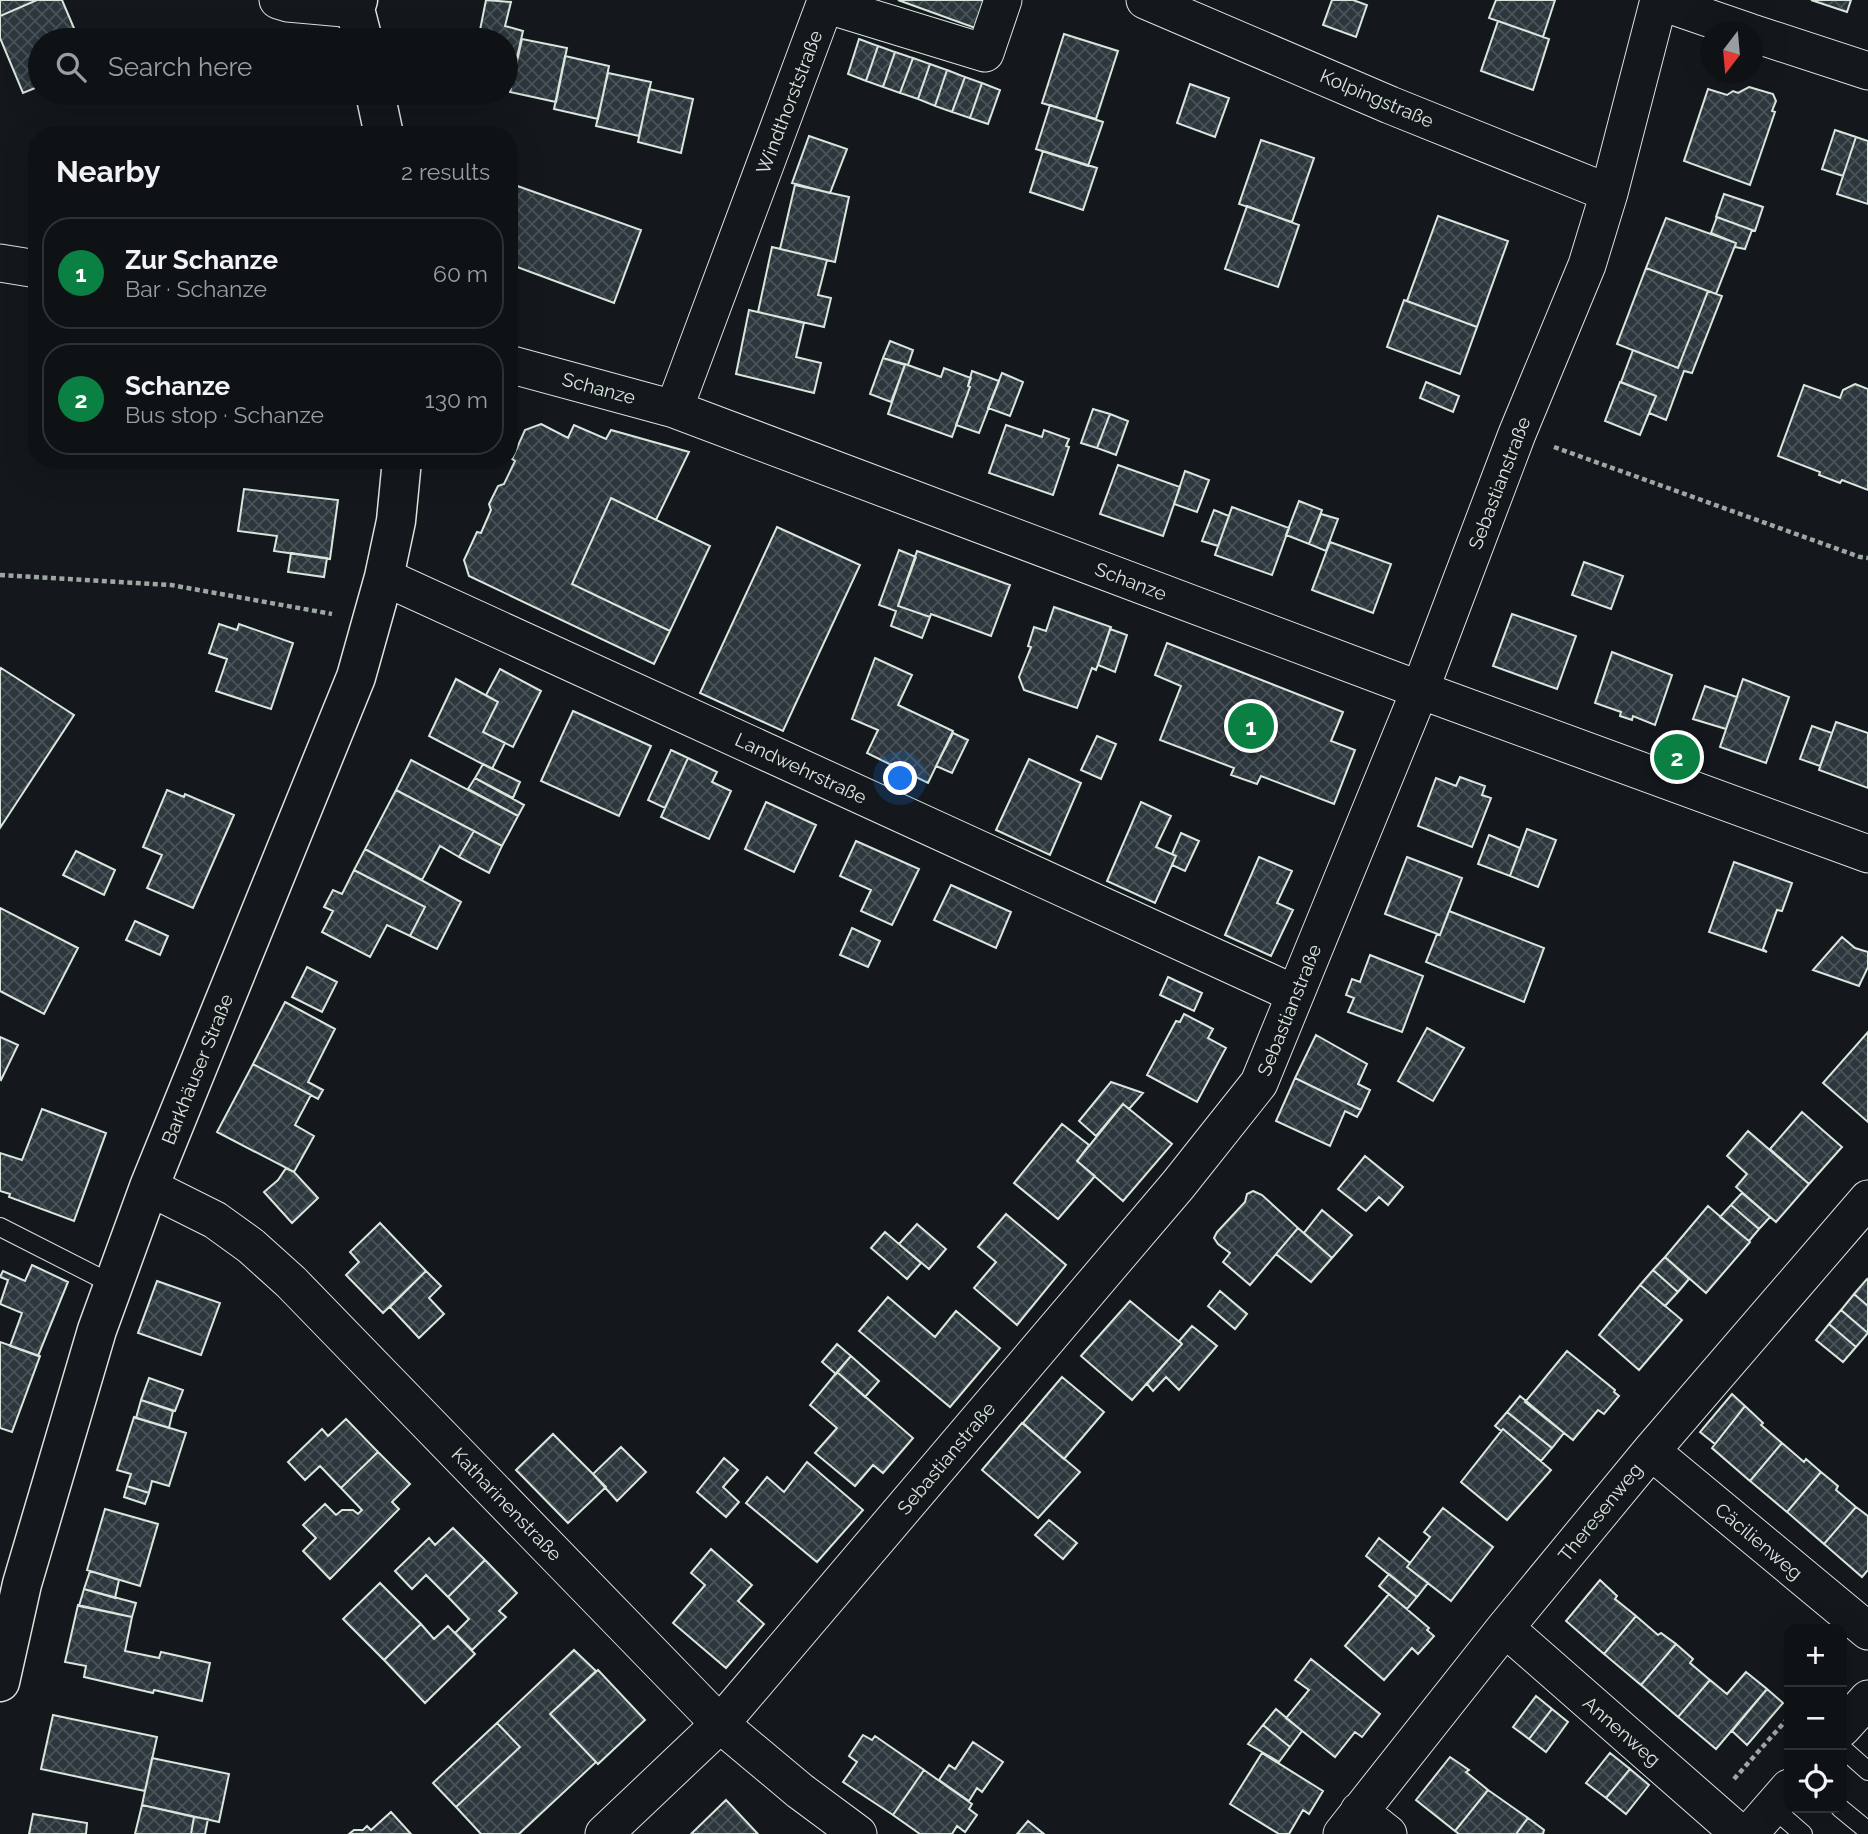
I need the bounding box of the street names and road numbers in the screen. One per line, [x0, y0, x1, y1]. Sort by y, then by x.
street label: Windthorststraße [751, 27, 827, 177]
street label: Kolpingstraße [1317, 64, 1437, 132]
street label: Schanze [560, 368, 638, 408]
street label: Sebastianstraße [1464, 414, 1534, 552]
street label: Schanze [1092, 557, 1170, 605]
street label: Landwehrstraße [732, 728, 870, 808]
street label: Sebastianstraße [1253, 941, 1325, 1079]
street label: Barkhäuser Straße [157, 991, 237, 1147]
street label: Sebastianstraße [893, 1397, 999, 1519]
street label: Katharinenstraße [447, 1443, 567, 1565]
street label: Theresenweg [1554, 1458, 1646, 1566]
street label: Cäcilienweg [1711, 1498, 1807, 1584]
street label: Annenweg [1579, 1692, 1665, 1770]

